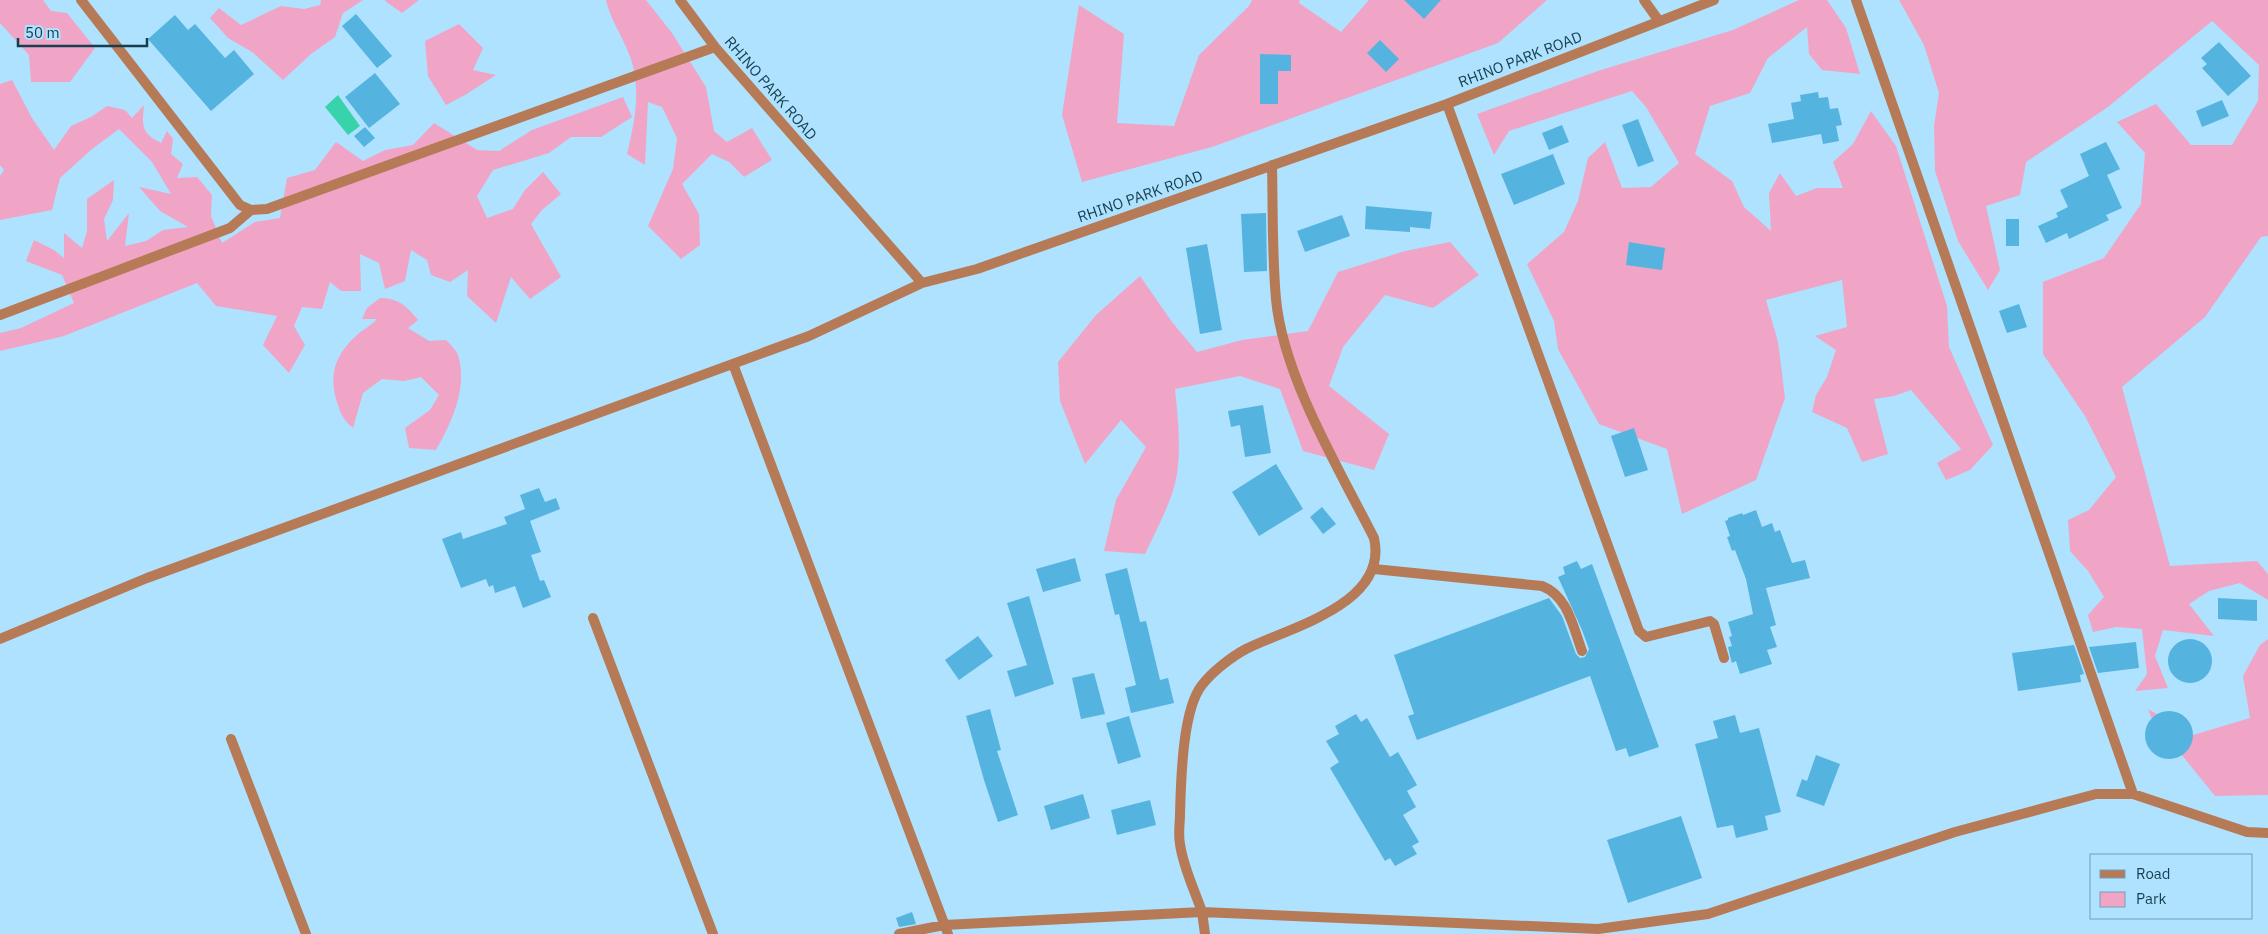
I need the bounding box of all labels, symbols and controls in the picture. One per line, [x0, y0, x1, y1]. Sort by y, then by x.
scale bar [18, 15, 146, 47]
text: 50 m [25, 23, 60, 42]
street label: RHINO PARK ROAD [1455, 27, 1585, 91]
street label: RHINO PARK ROAD [721, 32, 821, 144]
street label: RHINO PARK ROAD [1075, 166, 1205, 226]
legend [2090, 854, 2253, 919]
text: Road [2136, 864, 2171, 883]
text: Park [2136, 889, 2166, 908]

